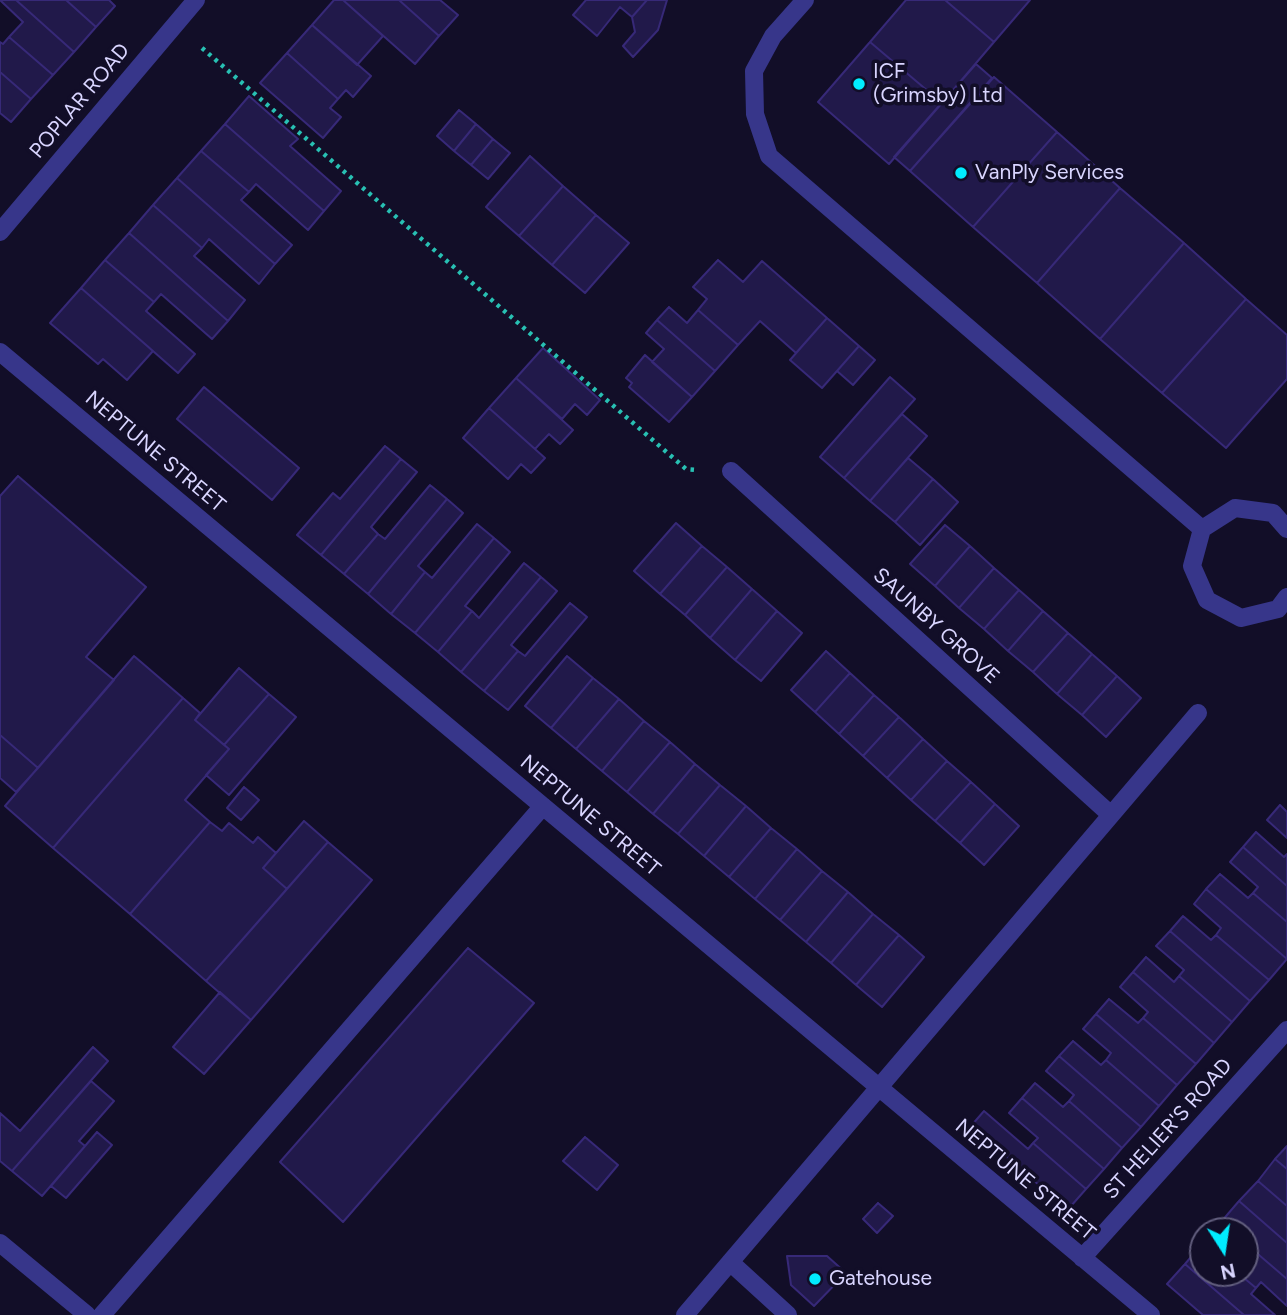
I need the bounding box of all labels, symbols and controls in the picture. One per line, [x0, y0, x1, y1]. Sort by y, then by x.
street label: POPLAR ROAD [25, 38, 135, 164]
place label: ICF (Grimsby) Ltd [873, 59, 1003, 109]
marker: ICF (Grimsby) Ltd [851, 76, 867, 92]
place label: VanPly Services [975, 160, 1124, 186]
marker: VanPly Services [953, 165, 969, 181]
street label: NEPTUNE STREET [80, 386, 230, 518]
street label: SAUNBY GROVE [868, 563, 1004, 689]
street label: NEPTUNE STREET [515, 750, 665, 882]
street label: ST HELIER'S ROAD [1098, 1054, 1238, 1204]
street label: NEPTUNE STREET [950, 1114, 1100, 1246]
north arrow [1189, 1217, 1259, 1287]
text: N [1218, 1258, 1238, 1284]
place label: Gatehouse [829, 1266, 932, 1292]
marker: Gatehouse [807, 1271, 823, 1287]

